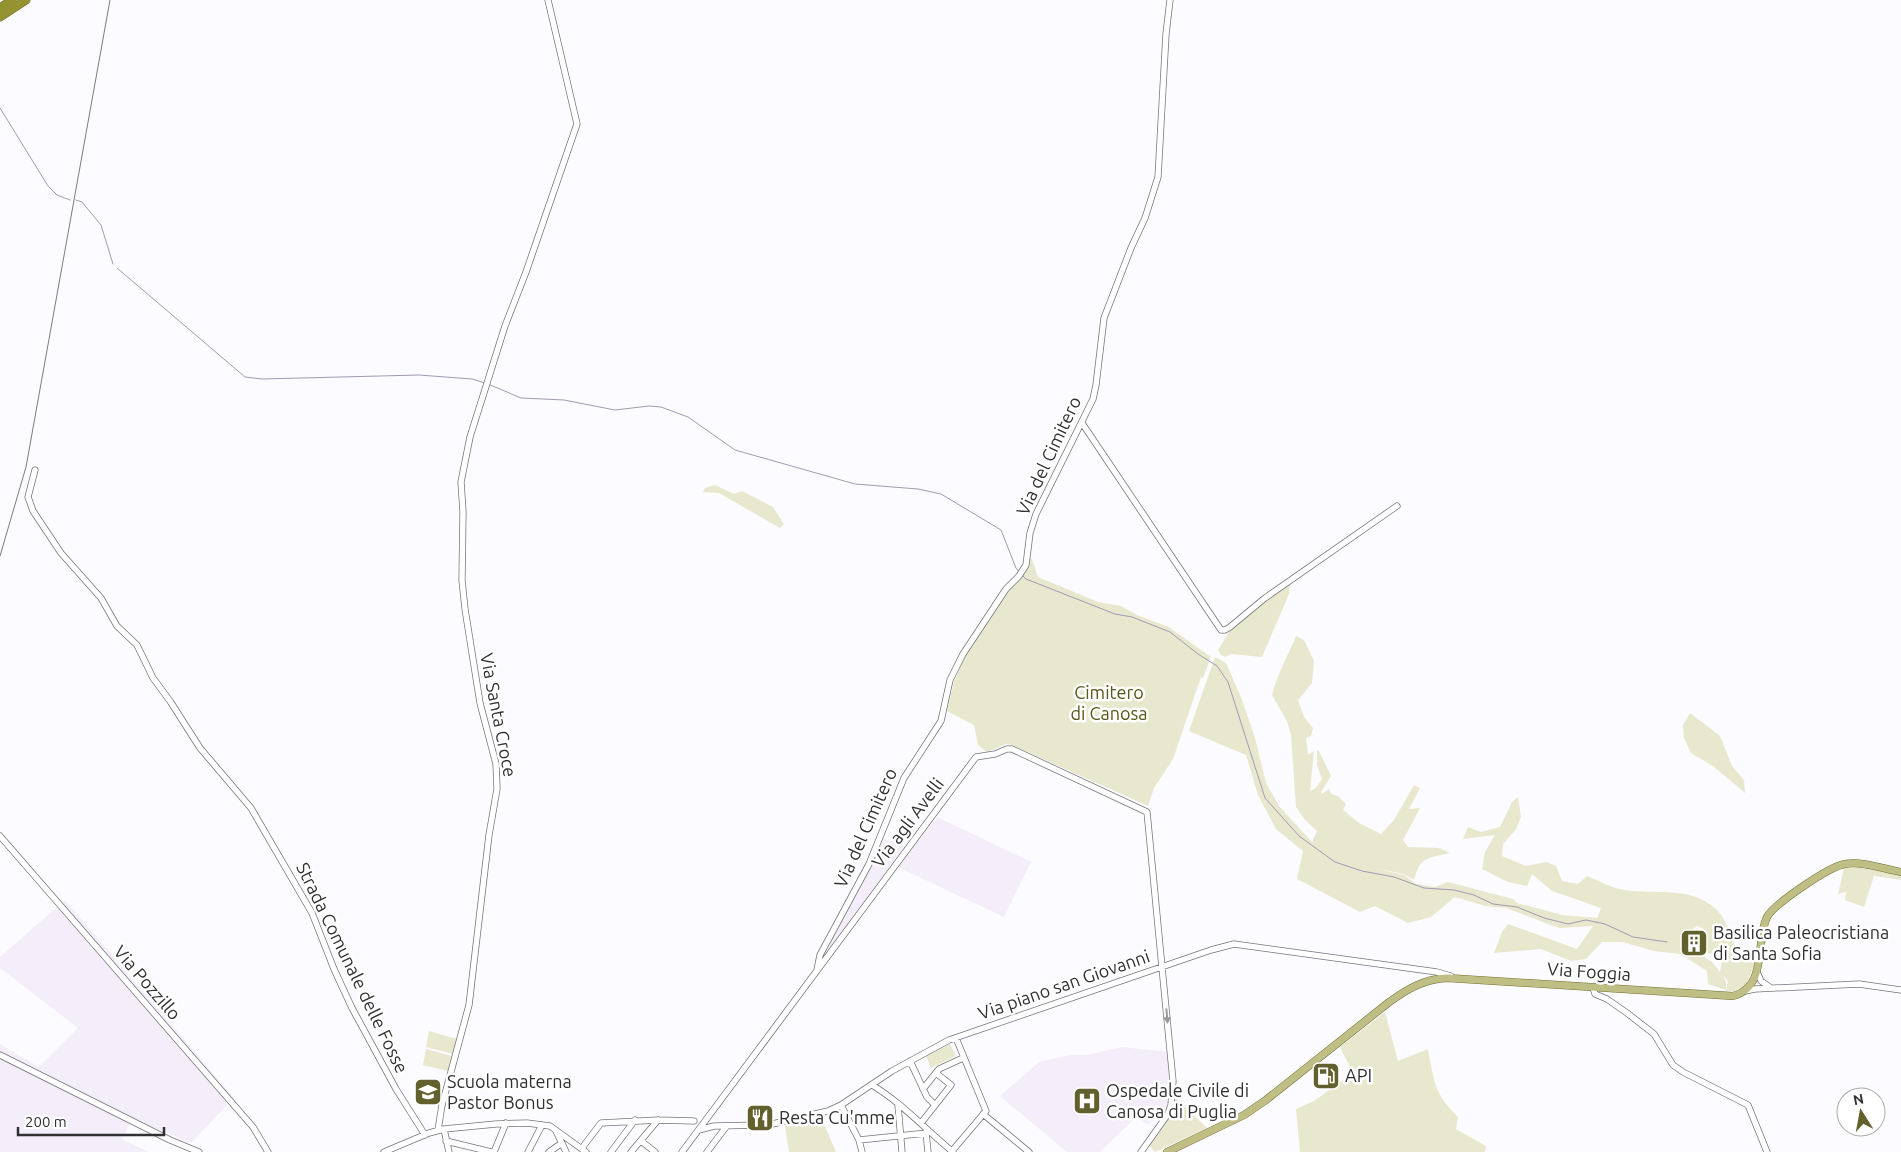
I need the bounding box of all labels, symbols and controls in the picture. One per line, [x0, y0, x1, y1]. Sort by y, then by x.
street label: Via del Cimitero [1012, 393, 1084, 518]
street label: Via Santa Croce [477, 651, 521, 778]
park label: Cimitero di Canosa [1070, 682, 1148, 723]
street label: Via del Cimitero [830, 765, 900, 890]
street label: Via agli Avelli [867, 774, 947, 871]
street label: Strada Comunale delle Fosse [293, 859, 413, 1076]
place label: Basilica Paleocristiana di Santa Sofia [1713, 922, 1889, 963]
building icon: Basilica Paleocristiana di Santa Sofia [1679, 928, 1709, 958]
street label: Via Pozzillo [110, 941, 185, 1023]
street label: Via piano san Giovanni [975, 945, 1152, 1023]
street label: Via Foggia [1546, 958, 1632, 984]
one-way arrow [1163, 1008, 1171, 1024]
fuel station icon: API [1311, 1061, 1341, 1091]
place label: API [1345, 1065, 1372, 1085]
place label: Scuola materna Pastor Bonus [447, 1071, 572, 1112]
school or university icon: Scuola materna Pastor Bonus [413, 1077, 443, 1107]
place label: Ospedale Civile di Canosa di Puglia [1106, 1080, 1249, 1121]
hospital icon: Ospedale Civile di Canosa di Puglia [1072, 1086, 1102, 1116]
north arrow [1836, 1087, 1886, 1137]
text: N [1852, 1090, 1865, 1108]
restaurant icon: Resta Cu'mme [745, 1103, 775, 1133]
scale bar [18, 1104, 164, 1136]
place label: Resta Cu'mme [779, 1107, 895, 1127]
text: 200 m [25, 1113, 67, 1130]

